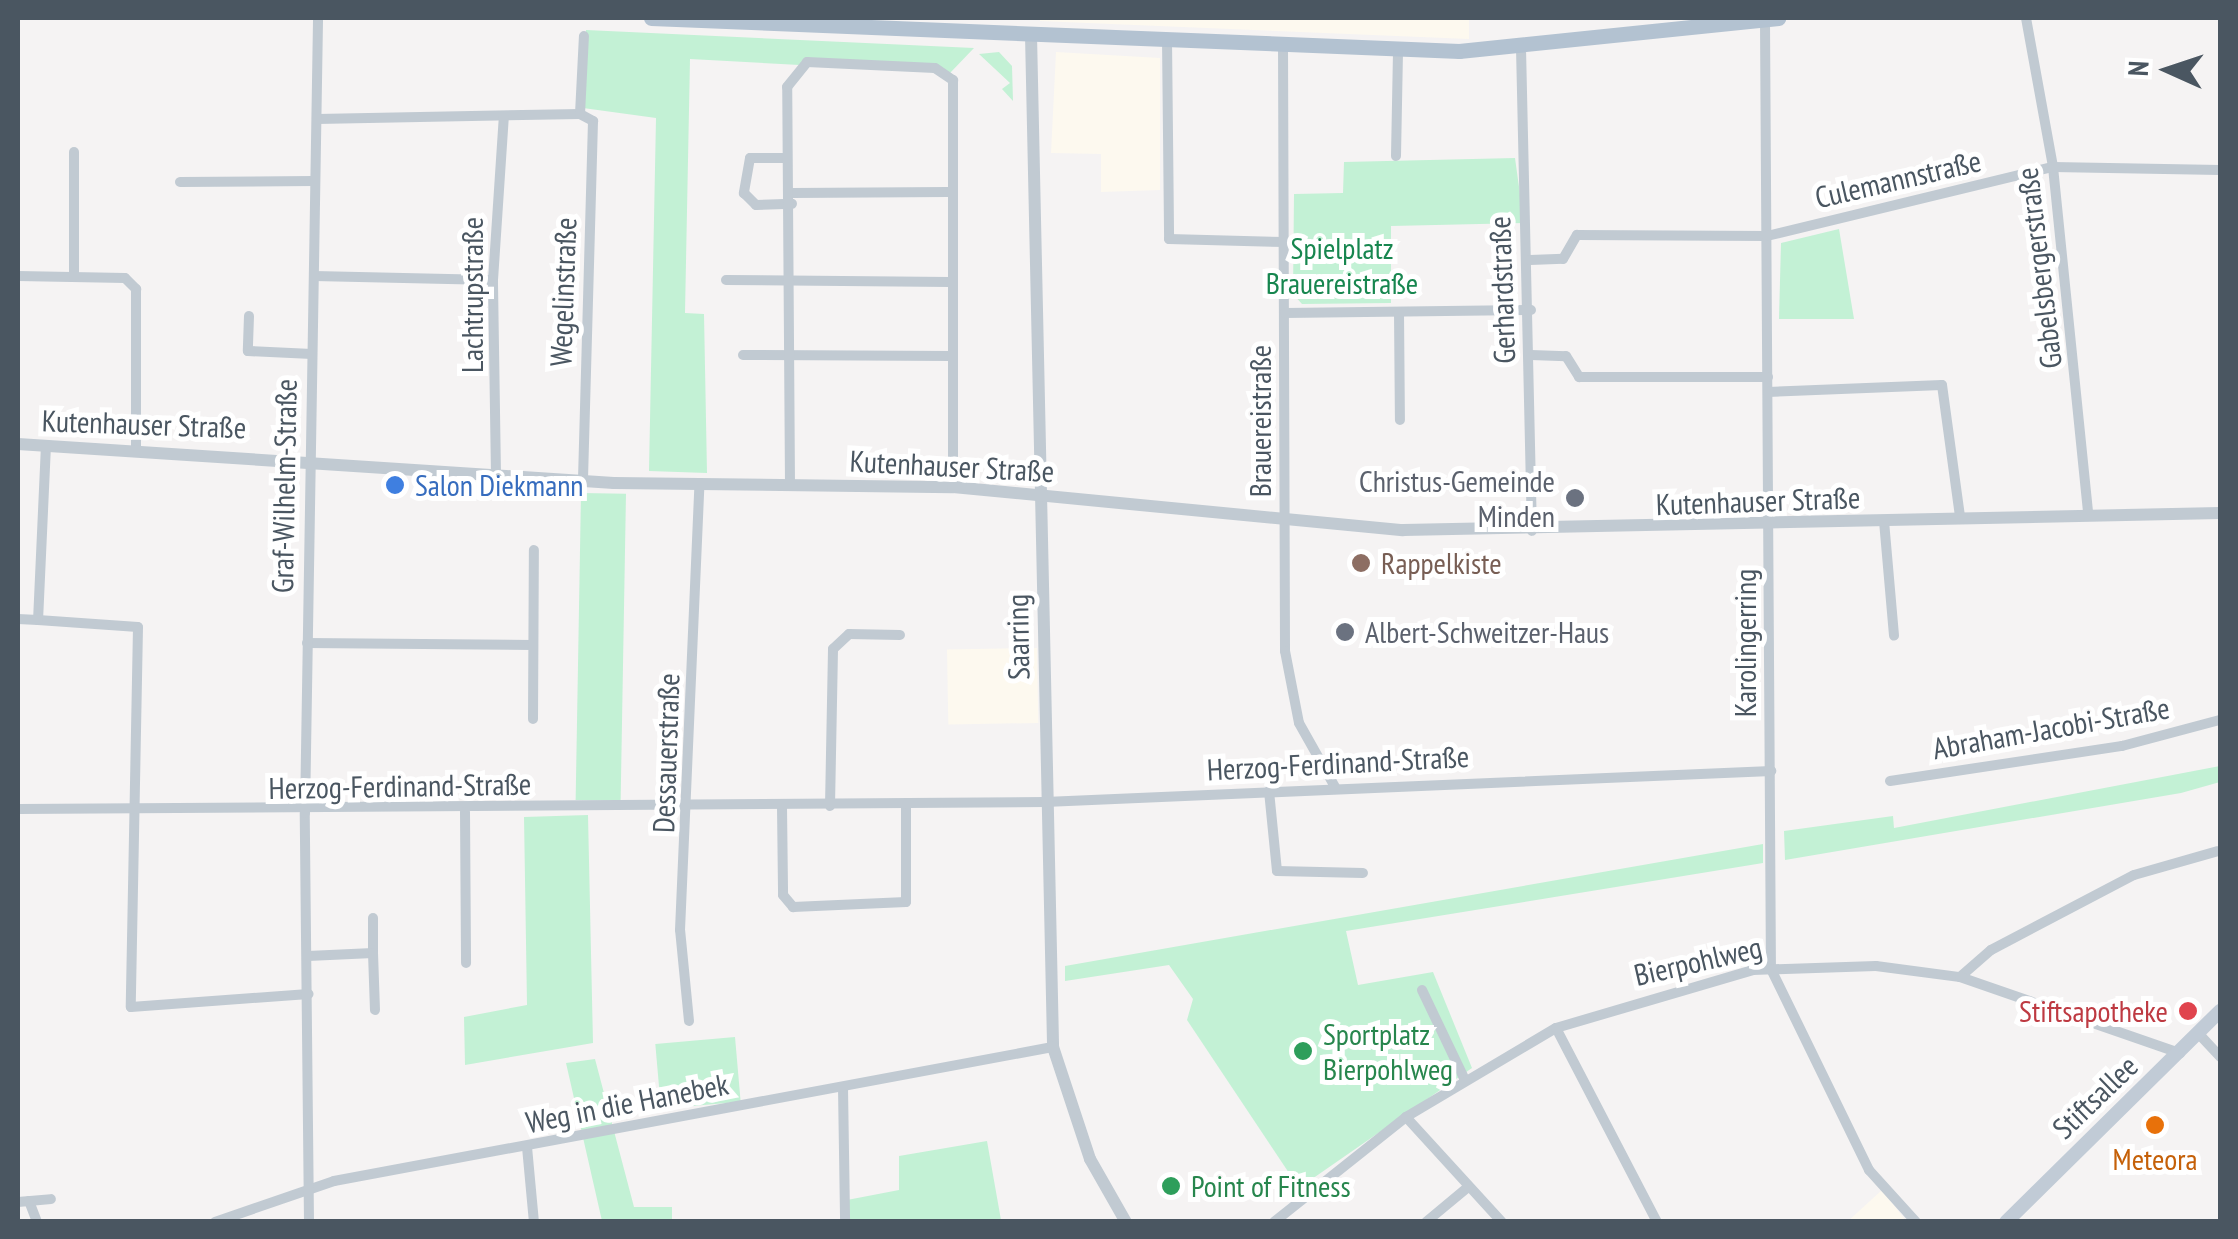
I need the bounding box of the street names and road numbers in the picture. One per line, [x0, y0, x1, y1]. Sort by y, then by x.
street label: Culemannstraße [1811, 142, 1985, 216]
street label: Gabelsbergerstraße [2009, 165, 2069, 371]
street label: Gerhardstraße [1481, 216, 1523, 364]
street label: Lachtrupstraße [454, 217, 490, 373]
street label: Wegelinstraße [542, 217, 584, 367]
street label: Brauereistraße [1242, 345, 1278, 497]
street label: Graf-Wilhelm-Straße [264, 379, 304, 593]
street label: Kutenhauser Straße [41, 402, 247, 446]
street label: Kutenhauser Straße [849, 443, 1055, 489]
street label: Kutenhauser Straße [1655, 479, 1861, 523]
street label: Karolingerring [1727, 569, 1763, 717]
street label: Saarring [999, 594, 1037, 680]
street label: Dessauerstraße [645, 673, 687, 833]
street label: Abraham-Jacobi-Straße [1930, 689, 2172, 767]
street label: Herzog-Ferdinand-Straße [1206, 738, 1470, 788]
street label: Herzog-Ferdinand-Straße [268, 766, 532, 806]
street label: Bierpohlweg [1631, 929, 1765, 993]
street label: Stiftsallee [2045, 1048, 2145, 1146]
street label: Weg in die Hanebek [523, 1066, 731, 1140]

